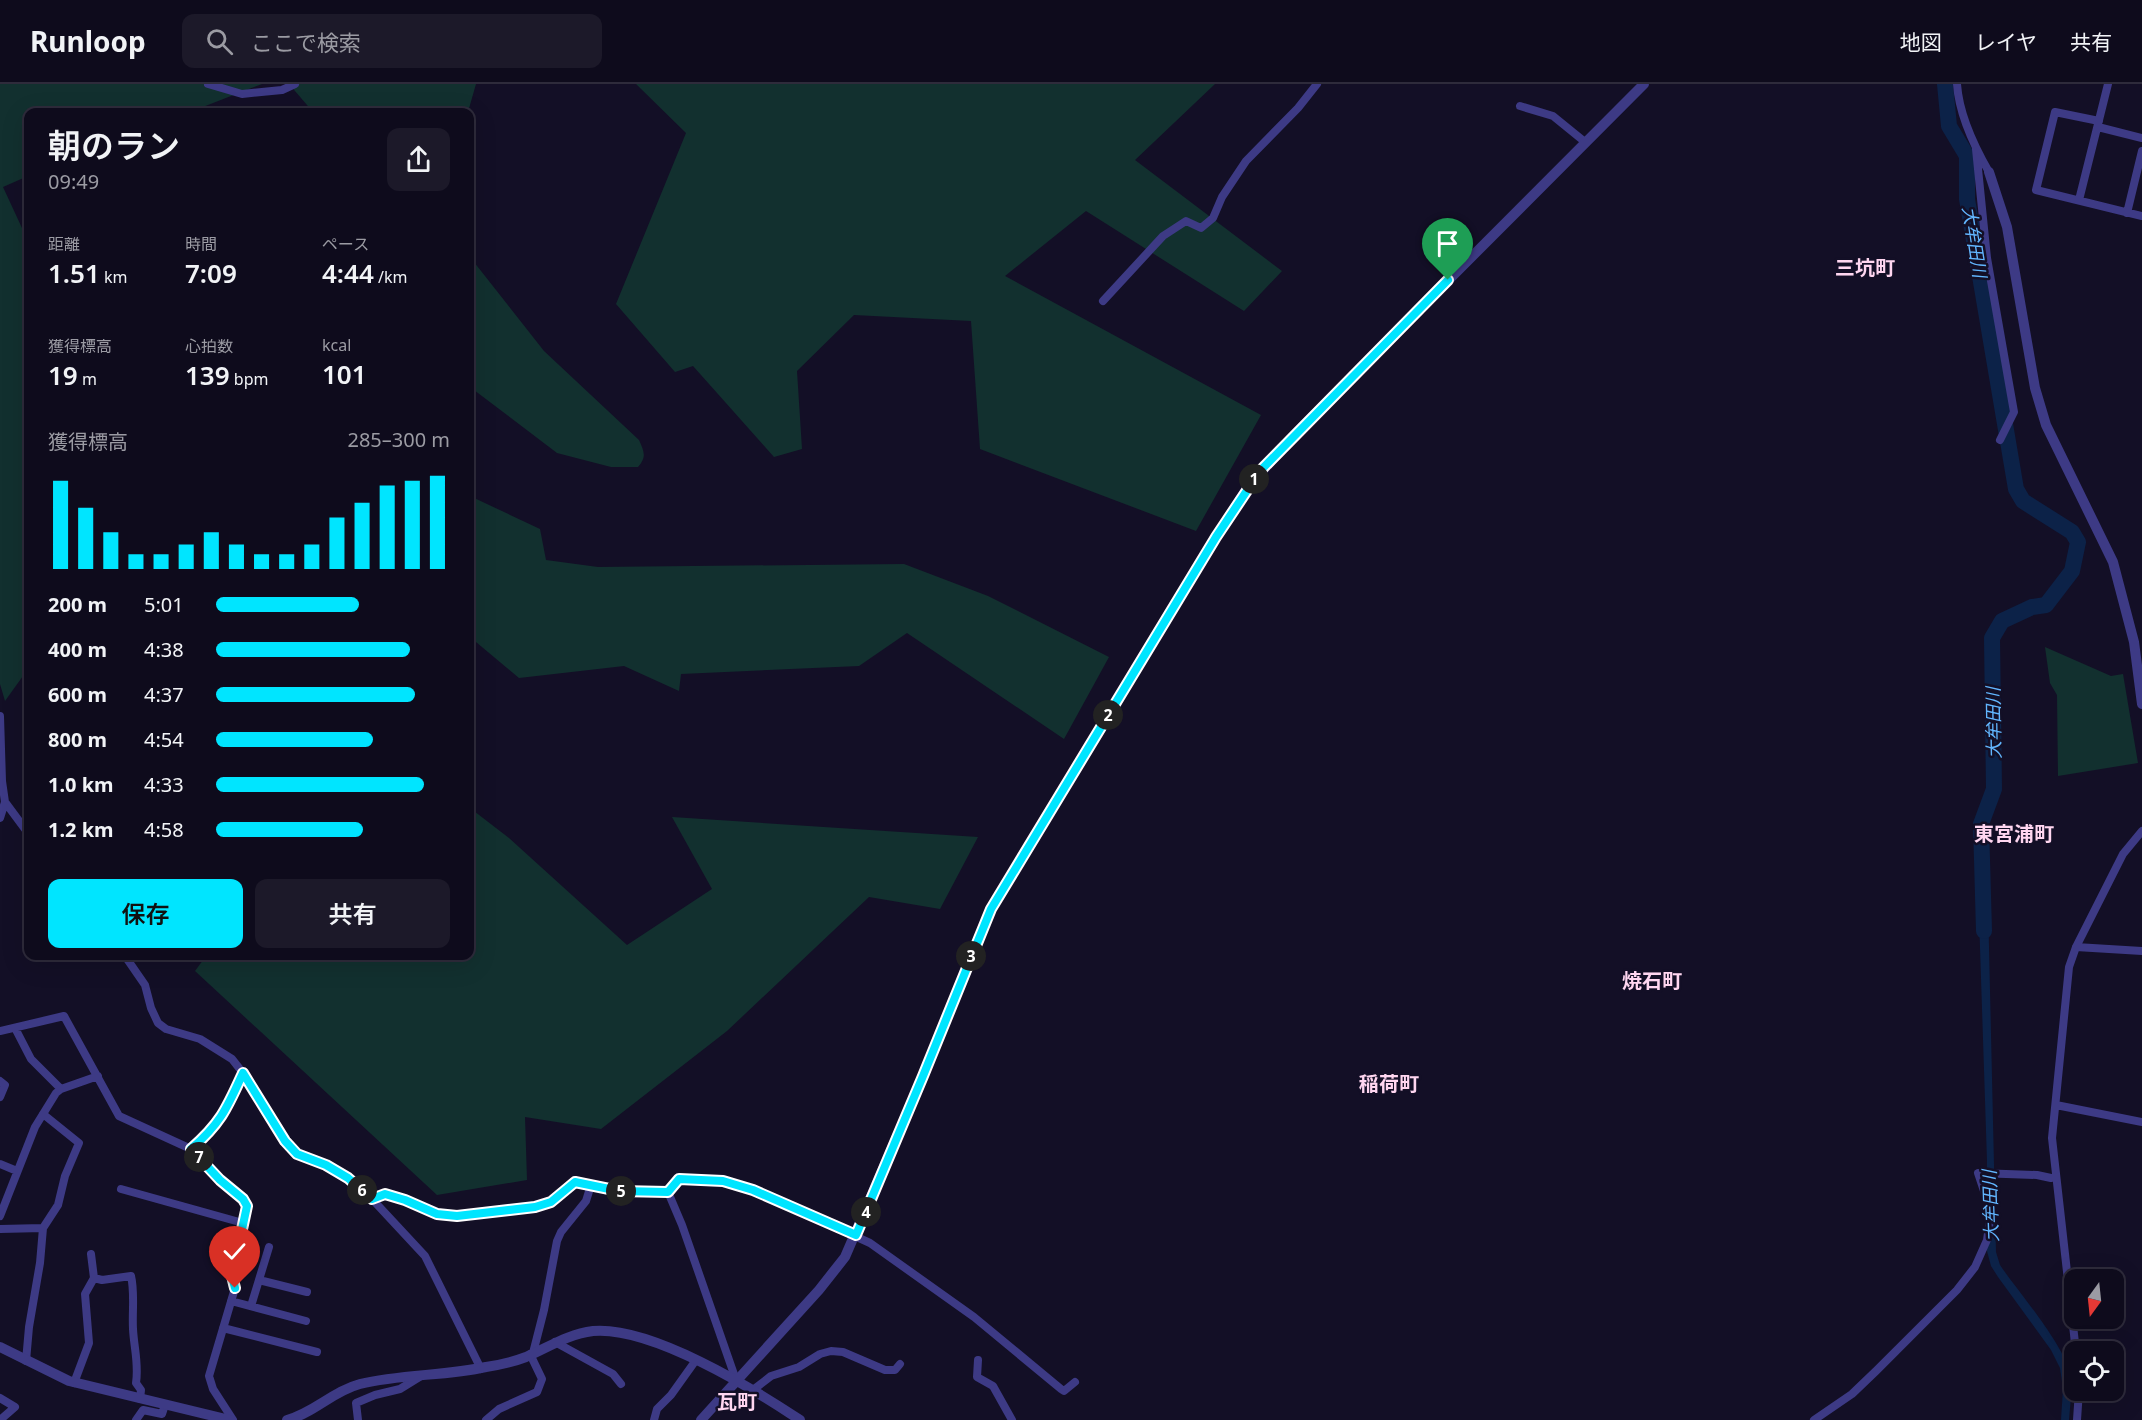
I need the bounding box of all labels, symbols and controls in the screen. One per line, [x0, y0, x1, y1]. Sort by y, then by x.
search box [182, 14, 602, 68]
text: Runloop [30, 22, 146, 60]
icon: search [203, 25, 236, 58]
text: ここで検索 [251, 27, 361, 57]
text: 地図 [1900, 28, 1942, 56]
text: レイヤ [1975, 28, 2037, 56]
text: 共有 [2070, 28, 2112, 56]
text: 朝のラン [48, 123, 180, 168]
button: share [387, 128, 450, 191]
text: 09:49 [48, 168, 99, 195]
water label: 大牟田川 [1958, 205, 1993, 281]
pin [1422, 218, 1473, 280]
icon: arrive [1431, 227, 1464, 260]
text: 距離 [48, 233, 80, 255]
text: 時間 [185, 233, 217, 255]
text: ペース [322, 233, 369, 255]
district label: 三坑町 [1835, 254, 1895, 281]
text: 1.51 [48, 255, 100, 291]
text: 7:09 [185, 255, 237, 291]
text: 4:44 [322, 255, 374, 291]
text: km [100, 266, 127, 288]
text: /km [374, 266, 407, 288]
text: kcal [322, 334, 351, 356]
text: 獲得標高 [48, 335, 112, 357]
text: 心拍数 [185, 335, 233, 357]
text: 101 [322, 356, 367, 392]
text: 19 [48, 357, 78, 393]
text: 139 [185, 357, 230, 393]
text: m [78, 368, 97, 390]
text: bpm [230, 368, 268, 390]
text: 285–300 m [347, 426, 450, 453]
text: 獲得標高 [48, 428, 128, 455]
pin: 1 [1239, 464, 1269, 494]
text: 1 [1249, 468, 1259, 490]
text: 200 m [48, 591, 107, 618]
text: 5:01 [144, 591, 184, 618]
text: 400 m [48, 636, 107, 663]
text: 4:38 [144, 636, 184, 663]
text: 600 m [48, 681, 107, 708]
text: 4:37 [144, 681, 184, 708]
water label: 大牟田川 [1980, 685, 2006, 759]
pin: 2 [1093, 700, 1123, 730]
text: 2 [1103, 704, 1113, 726]
text: 800 m [48, 726, 107, 753]
text: 4:54 [144, 726, 184, 753]
text: 1.0 km [48, 771, 114, 798]
text: 4:33 [144, 771, 184, 798]
text: 1.2 km [48, 816, 114, 843]
text: 4:58 [144, 816, 184, 843]
district label: 東宮浦町 [1974, 820, 2054, 847]
button: 保存 [48, 879, 243, 948]
button: 共有 [255, 879, 450, 948]
pin: 3 [956, 941, 986, 971]
text: 3 [966, 945, 976, 967]
district label: 焼石町 [1622, 967, 1682, 994]
district label: 稲荷町 [1359, 1070, 1419, 1097]
pin: 7 [184, 1142, 214, 1172]
text: 7 [194, 1146, 204, 1168]
water label: 大牟田川 [1977, 1168, 2003, 1242]
pin: 6 [347, 1175, 377, 1205]
pin: 5 [606, 1176, 636, 1206]
text: 6 [357, 1179, 367, 1201]
text: 5 [616, 1180, 626, 1202]
pin: 4 [851, 1197, 881, 1227]
text: 4 [861, 1201, 871, 1223]
pin [209, 1226, 260, 1288]
icon: check [218, 1235, 251, 1268]
north arrow [2064, 1269, 2124, 1329]
map controls [2064, 1269, 2124, 1401]
button: locate [2064, 1341, 2124, 1401]
district label: 瓦町 [717, 1388, 757, 1415]

